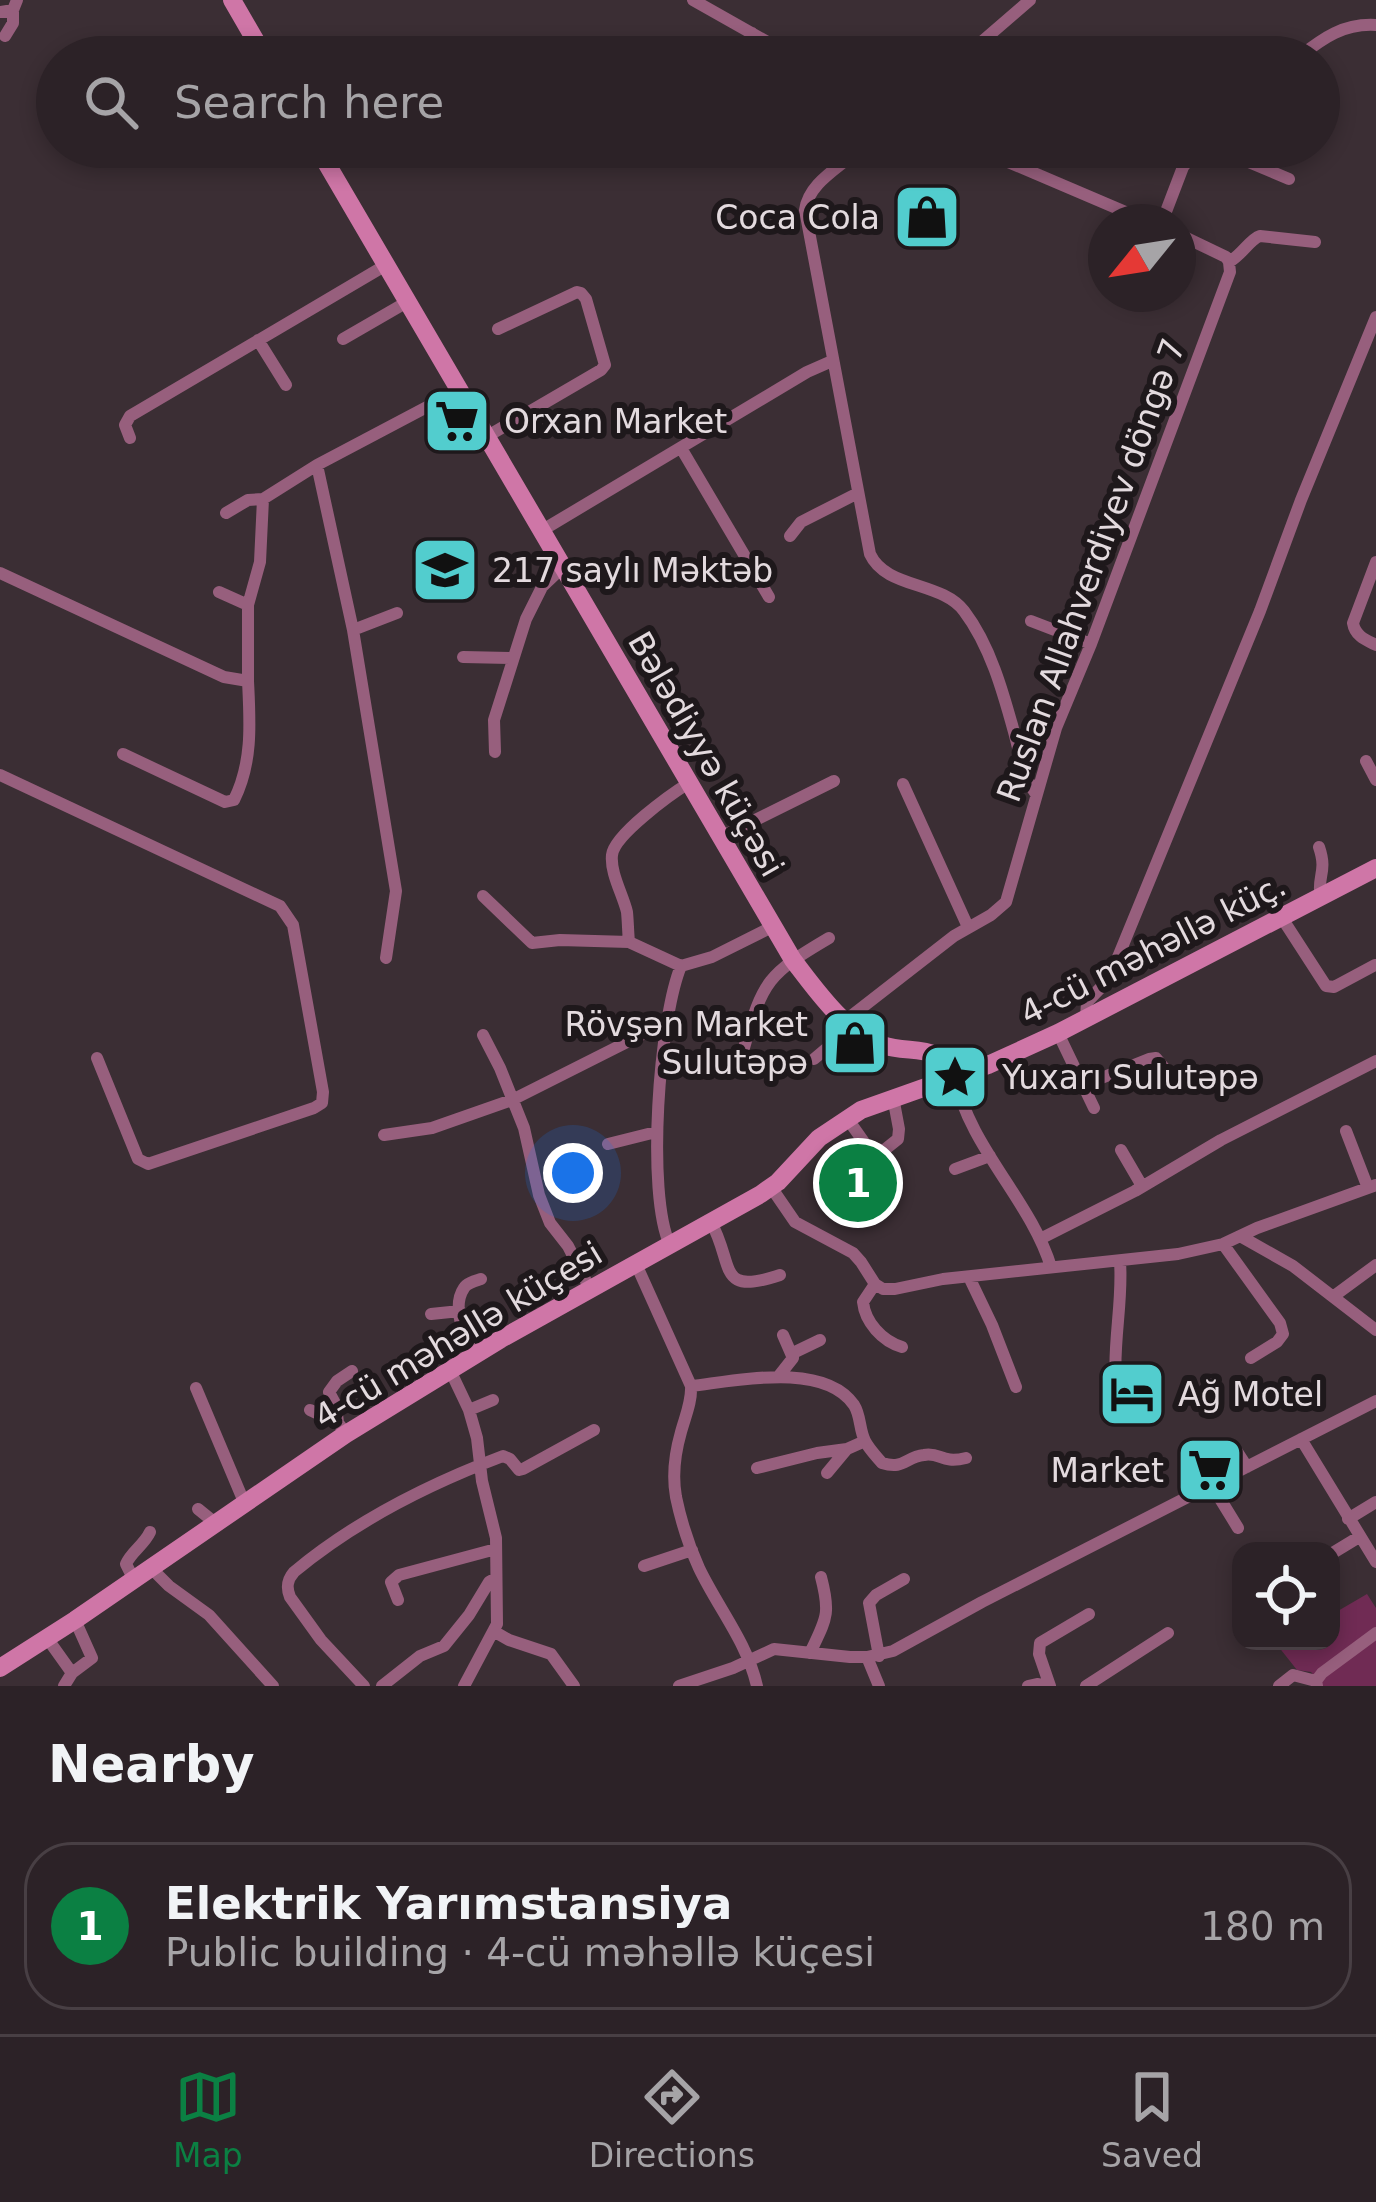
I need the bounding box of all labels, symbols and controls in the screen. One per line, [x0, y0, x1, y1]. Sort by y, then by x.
search box [36, 36, 1340, 168]
icon: search [78, 69, 144, 135]
text: Search here [174, 76, 444, 129]
shop icon: Coca Cola [892, 182, 962, 252]
place label: Coca Cola [715, 198, 880, 237]
north arrow [1088, 204, 1196, 312]
street label: Ruslan Allahverdiyev döngə 7 [989, 333, 1193, 807]
supermarket icon: Orxan Market [422, 386, 492, 456]
place label: Orxan Market [504, 402, 727, 441]
school or university icon: 217 saylı Məktəb [410, 535, 480, 605]
place label: 217 saylı Məktəb [492, 551, 773, 590]
street label: Bələdiyyə küçəsi [620, 625, 792, 883]
street label: 4-cü məhəllə küç. [1014, 865, 1292, 1033]
place label: Rövşən Market Sulutəpə [564, 1005, 808, 1082]
shop icon: Rövşən Market Sulutəpə [820, 1008, 890, 1078]
place icon: Yuxarı Sulutəpə [920, 1042, 990, 1112]
place label: Yuxarı Sulutəpə [1001, 1058, 1259, 1097]
pin: 1 [819, 1138, 897, 1228]
your location [543, 1143, 603, 1203]
street label: 4-cü məhəllə küçesi [307, 1234, 609, 1436]
hotel icon: Ağ Motel [1097, 1359, 1167, 1429]
place label: Ağ Motel [1178, 1375, 1323, 1414]
supermarket icon: Market [1175, 1435, 1245, 1505]
place label: Market [1051, 1451, 1164, 1490]
map controls [1232, 1542, 1340, 1650]
button: locate [1232, 1542, 1340, 1650]
text: Nearby [48, 1735, 255, 1794]
text: Elektrik Yarımstansiya [165, 1877, 732, 1930]
text: 1 [76, 1904, 104, 1949]
text: 180 m [1200, 1904, 1325, 1949]
text: Public building · 4-cü məhəllə küçesi [165, 1930, 875, 1975]
tab: Map [173, 2064, 243, 2175]
tab: Directions [589, 2064, 755, 2175]
tab: Saved [1101, 2064, 1203, 2175]

